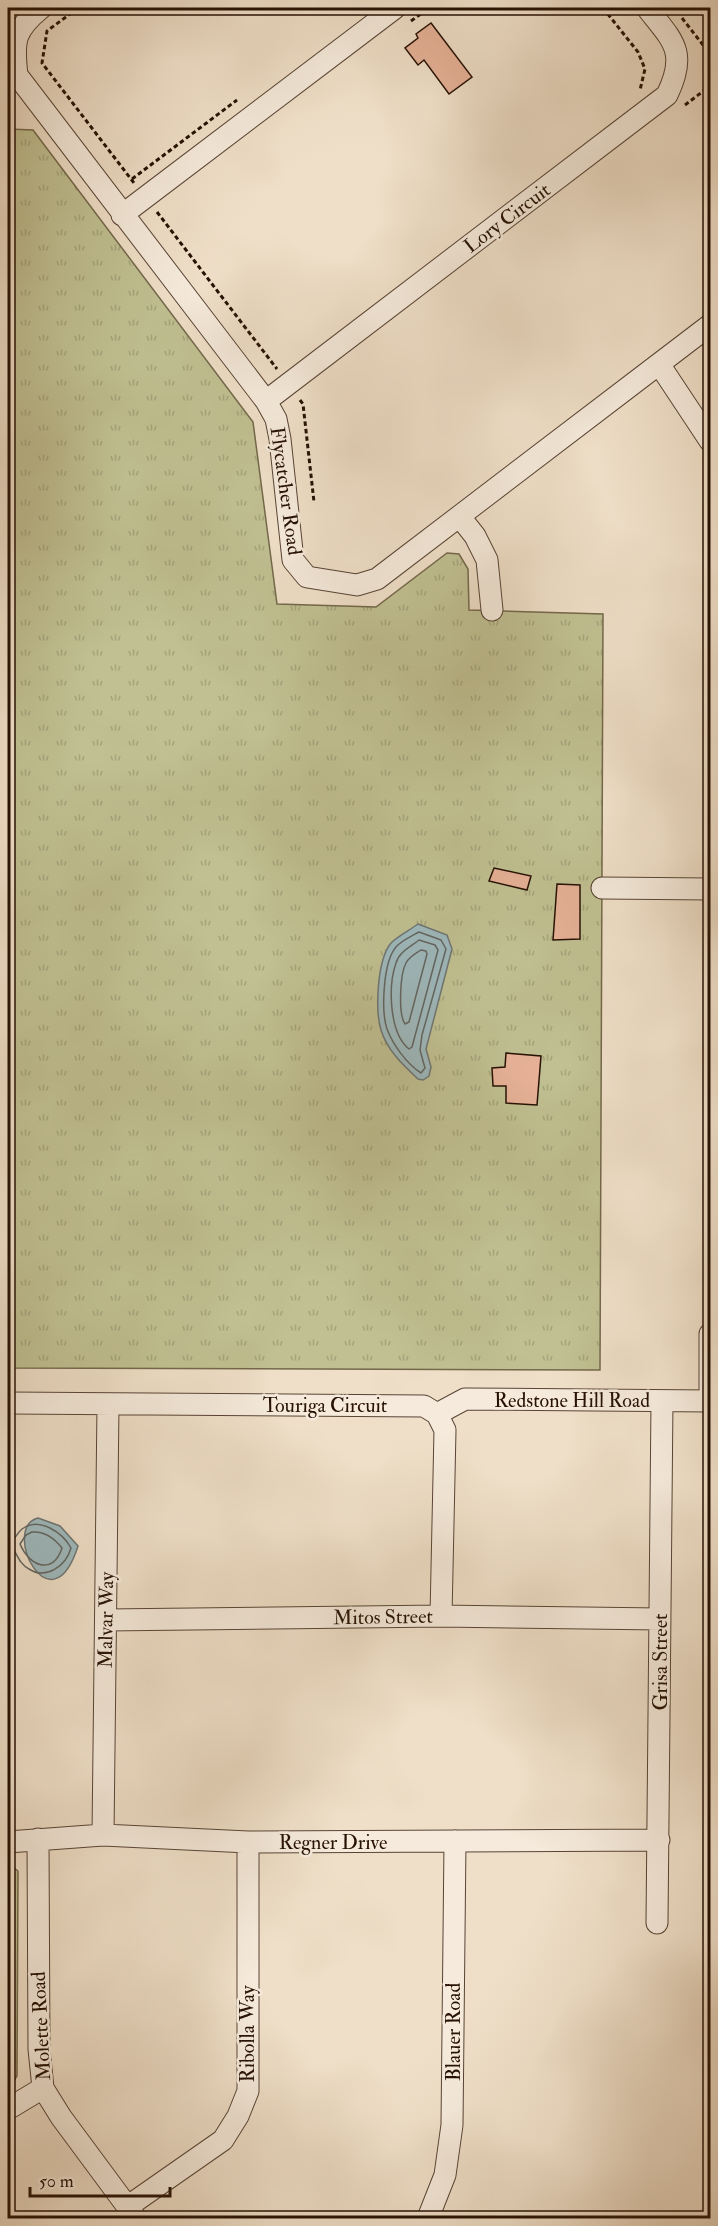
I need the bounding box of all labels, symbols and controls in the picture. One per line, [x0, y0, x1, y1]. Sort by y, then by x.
street label: Lory Circuit [459, 177, 556, 259]
street label: Flycatcher Road [265, 425, 307, 557]
street label: Redstone Hill Road [494, 1388, 650, 1413]
street label: Touriga Circuit [263, 1393, 388, 1418]
street label: Malvar Way [93, 1570, 119, 1668]
street label: Mitos Street [333, 1604, 434, 1630]
street label: Grisa Street [648, 1613, 673, 1711]
street label: Regner Drive [279, 1830, 387, 1855]
street label: Molette Road [26, 1971, 56, 2081]
street label: Blauer Road [441, 1983, 466, 2081]
street label: Ribolla Way [235, 1984, 260, 2083]
scale bar [30, 2160, 170, 2198]
text: 50 m [39, 2170, 74, 2193]

